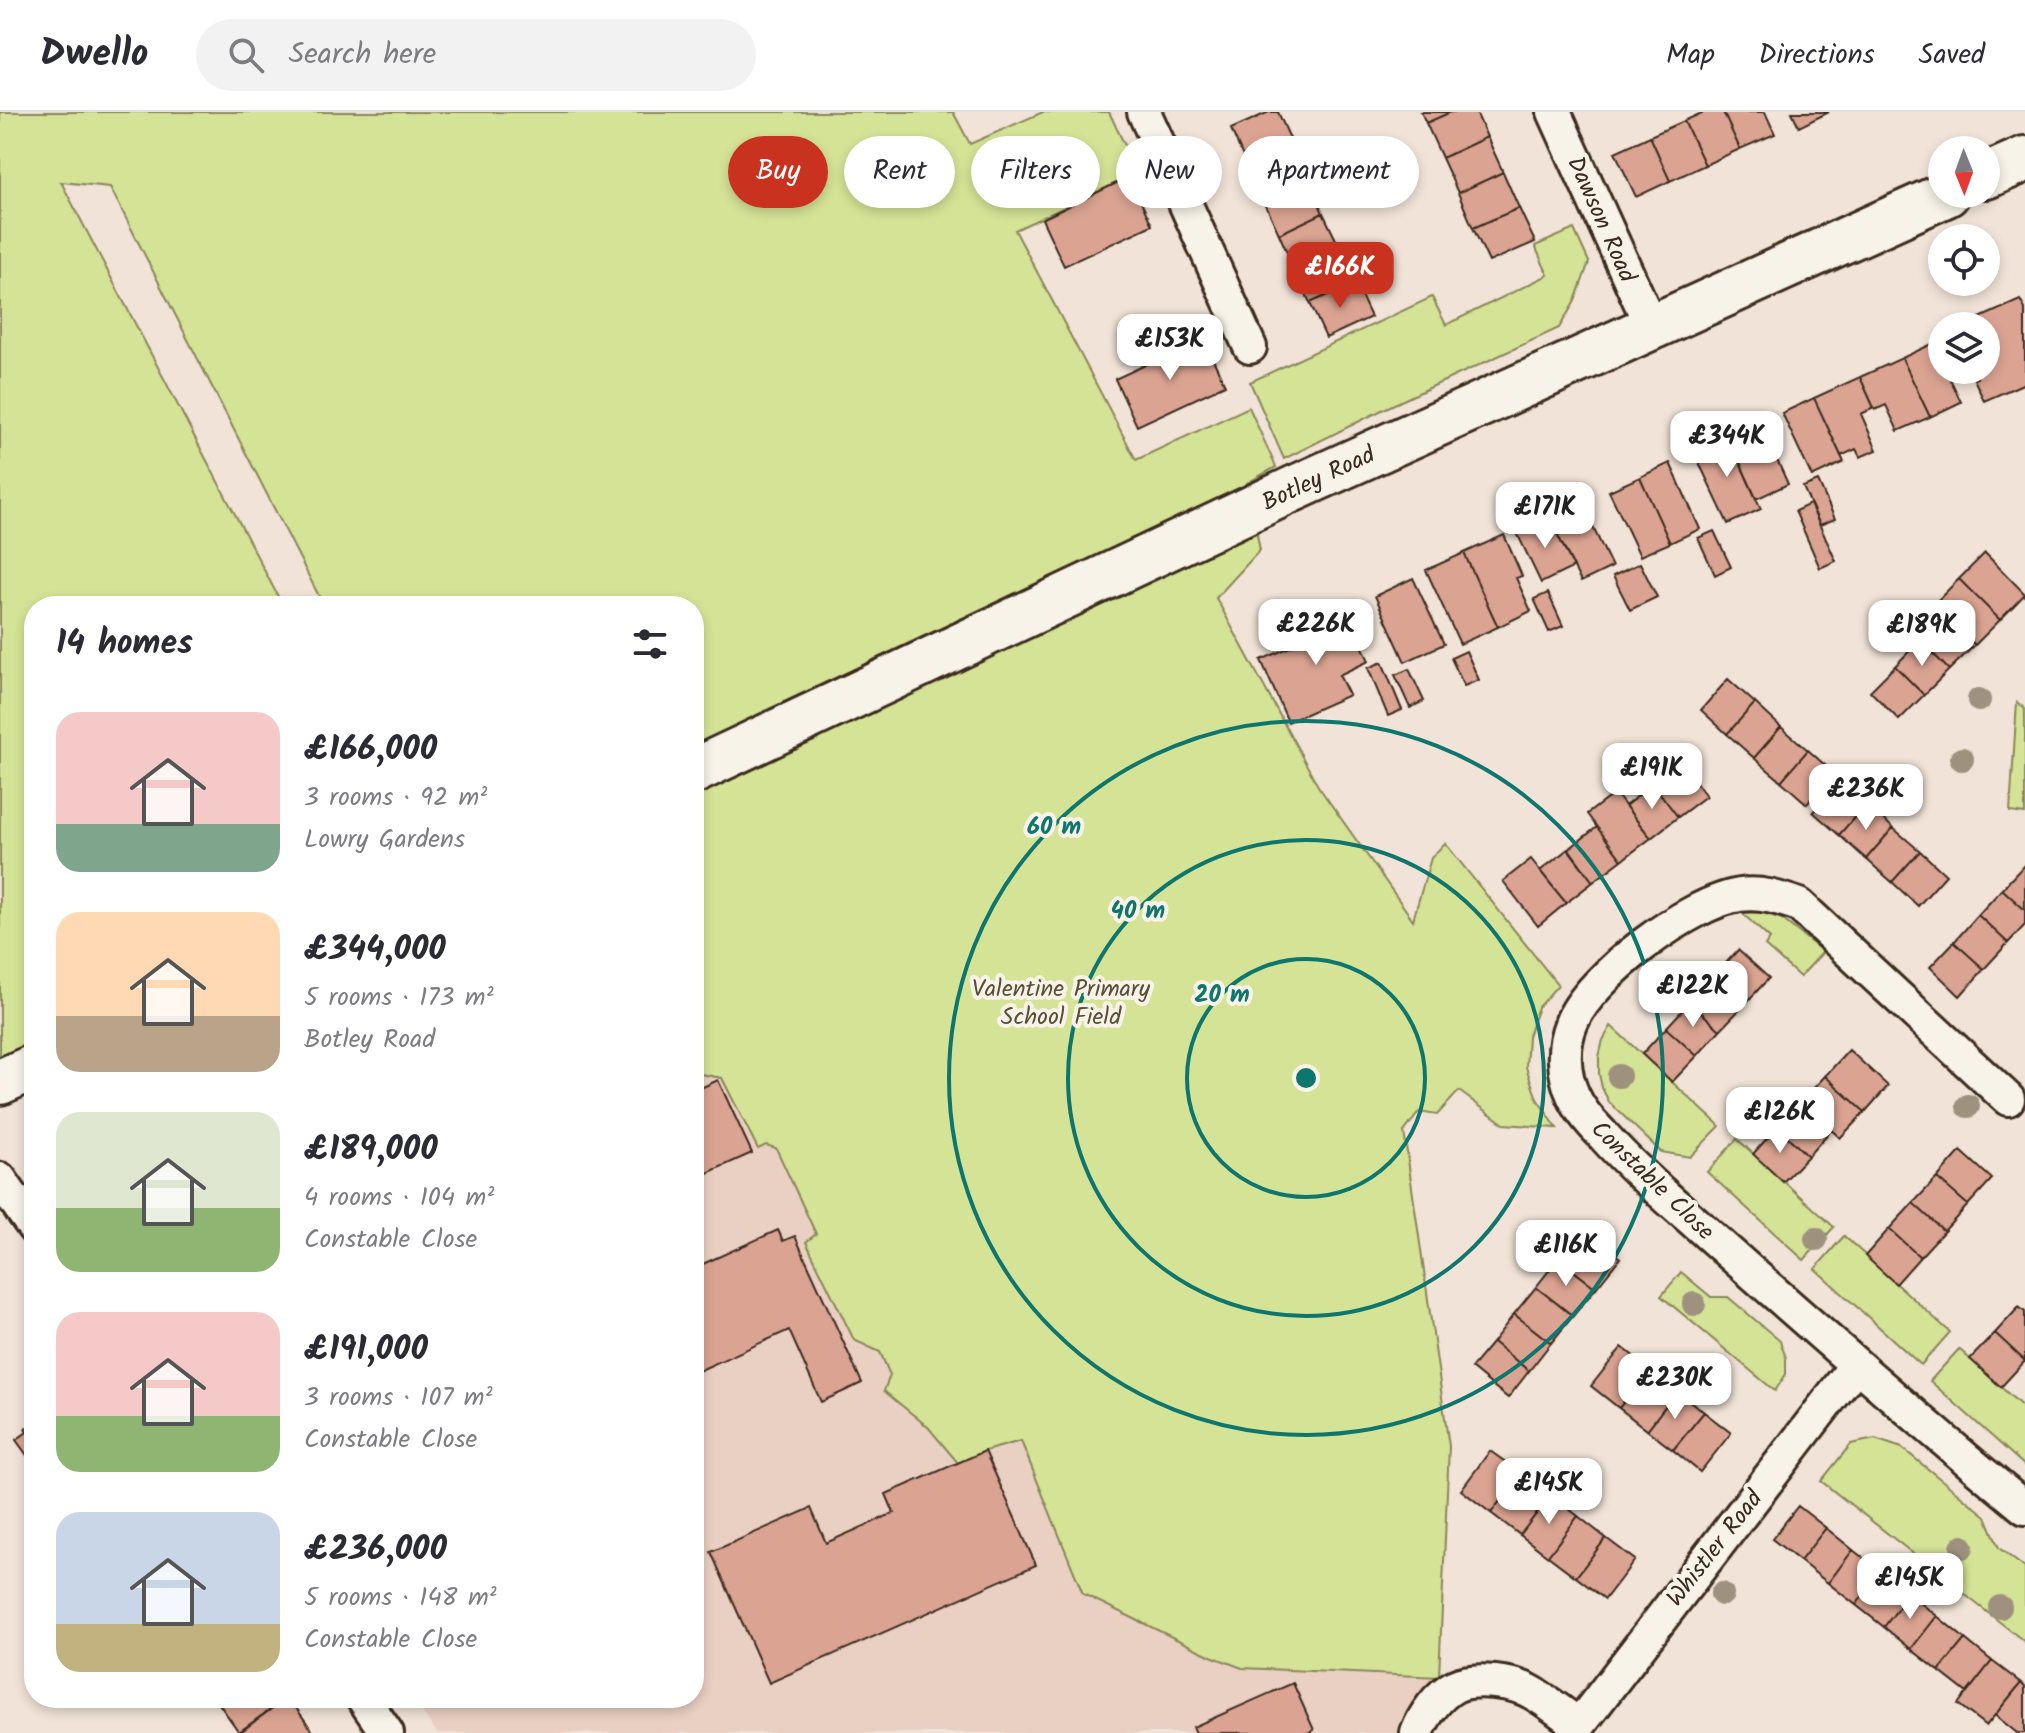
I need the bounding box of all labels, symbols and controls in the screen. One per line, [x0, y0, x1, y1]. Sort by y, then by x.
search box [196, 19, 756, 91]
text: Dwello [40, 25, 148, 85]
text: Search here [288, 31, 436, 79]
icon: search [224, 33, 268, 77]
text: Map [1666, 33, 1715, 78]
text: Directions [1759, 33, 1875, 78]
text: Saved [1919, 33, 1985, 78]
chip: Buy [728, 136, 828, 208]
chip: Rent [844, 136, 955, 208]
chip: Filters [971, 136, 1100, 208]
chip: New [1116, 136, 1222, 208]
chip: Apartment [1238, 136, 1419, 208]
north arrow [1928, 136, 2000, 208]
map controls [1928, 136, 2000, 384]
street label: Dawson Road [1555, 150, 1646, 290]
button: locate [1928, 224, 2000, 296]
pin: £166K [1284, 242, 1396, 310]
text: £166K [1305, 247, 1375, 289]
button: layers [1928, 312, 2000, 384]
pin: £153K [1114, 314, 1226, 382]
text: £153K [1135, 319, 1205, 361]
pin: £344K [1671, 411, 1783, 479]
text: £344K [1688, 416, 1766, 458]
street label: Botley Road [1255, 436, 1383, 523]
pin: £171K [1489, 482, 1601, 550]
text: £171K [1514, 487, 1576, 529]
pin: £226K [1260, 599, 1372, 667]
pin: £189K [1866, 600, 1978, 668]
text: £226K [1276, 604, 1356, 646]
text: £189K [1886, 605, 1958, 647]
text: 14 homes [56, 617, 193, 671]
icon: filters [628, 622, 672, 666]
text: £166,000 [304, 723, 437, 777]
pin: £191K [1596, 743, 1708, 811]
icon: home [120, 744, 216, 840]
text: £191K [1620, 748, 1684, 790]
pin: £236K [1810, 764, 1922, 832]
text: £236K [1827, 769, 1905, 811]
text: 3 rooms · 92 m² [304, 777, 487, 819]
text: 60 m [1027, 808, 1081, 847]
text: Lowry Gardens [304, 819, 465, 861]
text: 40 m [1111, 892, 1165, 931]
text: £344,000 [304, 923, 446, 977]
icon: home [120, 944, 216, 1040]
pin: £122K [1637, 961, 1749, 1029]
text: £122K [1657, 966, 1729, 1008]
park label: Valentine Primary School Field [972, 970, 1151, 1037]
text: 20 m [1194, 976, 1250, 1015]
text: 5 rooms · 173 m² [304, 977, 493, 1019]
text: Botley Road [304, 1019, 435, 1061]
centre of rings [1292, 1064, 1320, 1092]
pin: £126K [1724, 1087, 1836, 1155]
text: £126K [1744, 1092, 1816, 1134]
street label: Constable Close [1581, 1112, 1723, 1251]
text: £189,000 [304, 1123, 438, 1177]
icon: home [120, 1144, 216, 1240]
text: 4 rooms · 104 m² [304, 1177, 494, 1219]
text: Constable Close [304, 1219, 477, 1261]
pin: £116K [1510, 1220, 1622, 1288]
text: £116K [1534, 1225, 1598, 1267]
text: £191,000 [304, 1323, 428, 1377]
icon: home [120, 1344, 216, 1440]
pin: £230K [1619, 1353, 1731, 1421]
text: £230K [1636, 1358, 1714, 1400]
text: 3 rooms · 107 m² [304, 1377, 493, 1419]
text: Constable Close [304, 1419, 477, 1461]
pin: £145K [1493, 1458, 1605, 1526]
text: £145K [1514, 1463, 1584, 1505]
street label: Whistler Road [1657, 1481, 1774, 1616]
text: £236,000 [304, 1523, 447, 1577]
icon: home [120, 1544, 216, 1640]
pin: £145K [1854, 1553, 1966, 1621]
text: £145K [1875, 1558, 1945, 1600]
text: 5 rooms · 148 m² [304, 1577, 497, 1619]
text: Constable Close [304, 1619, 477, 1661]

